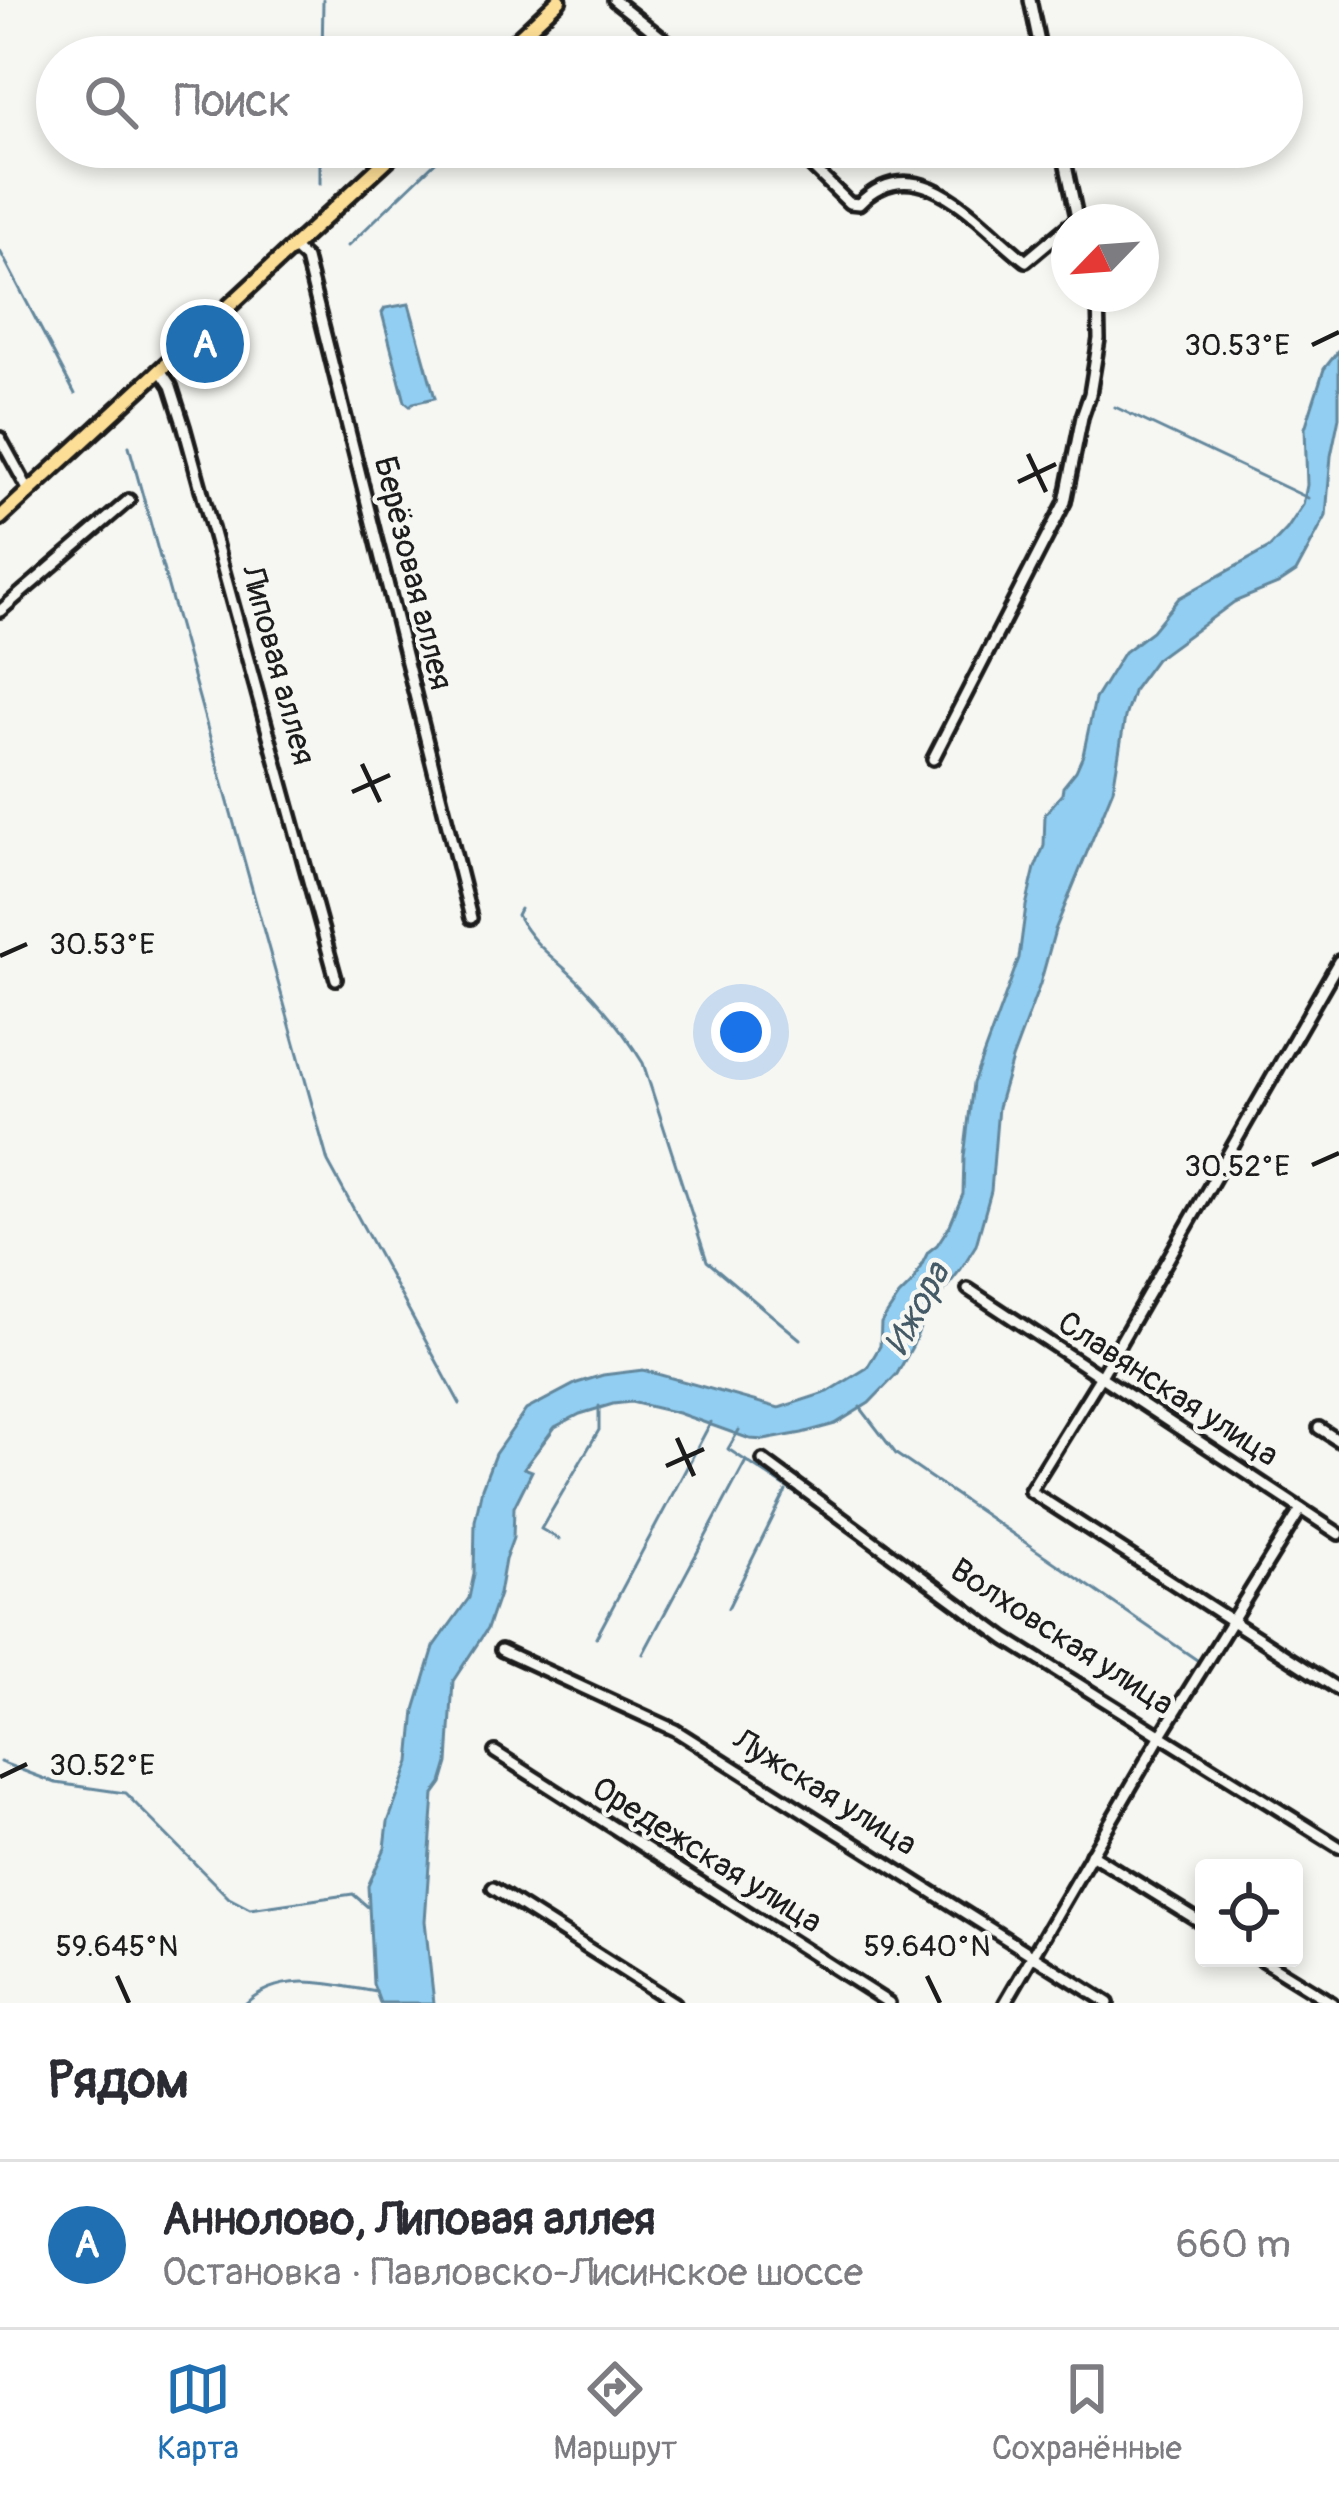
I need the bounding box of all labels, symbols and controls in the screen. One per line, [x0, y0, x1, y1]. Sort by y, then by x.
search box [36, 36, 1303, 168]
icon: search [78, 69, 144, 135]
text: Поиск [174, 74, 291, 130]
north arrow [1051, 204, 1159, 312]
pin: A [166, 299, 244, 389]
text: 30.53°E [1184, 327, 1290, 364]
street label: Берёзовая аллея [364, 452, 462, 694]
street label: Липовая аллея [231, 560, 324, 769]
text: 30.53°E [49, 926, 155, 963]
your location [711, 1002, 771, 1062]
text: 30.52°E [1184, 1148, 1290, 1185]
water label: Ижора [874, 1253, 961, 1363]
street label: Славянская улица [1050, 1302, 1286, 1476]
street label: Волховская улица [943, 1549, 1181, 1725]
street label: Лужская улица [725, 1719, 924, 1865]
text: 30.52°E [49, 1747, 155, 1784]
street label: Оредежская улица [584, 1768, 830, 1942]
map controls [1195, 1859, 1303, 1967]
button: locate [1195, 1859, 1303, 1967]
text: 59.645°N [56, 1928, 178, 1965]
text: 59.640°N [863, 1928, 991, 1965]
text: Рядом [48, 2049, 189, 2113]
text: Аннолово, Липовая аллея [162, 2192, 655, 2248]
text: A [74, 2220, 100, 2269]
text: 660 m [1176, 2220, 1291, 2269]
text: Остановка · Павловско-Лисинское шоссе [162, 2248, 863, 2297]
tab: Карта [157, 2356, 239, 2469]
tab: Маршрут [553, 2356, 677, 2469]
tab: Сохранённые [992, 2356, 1182, 2469]

